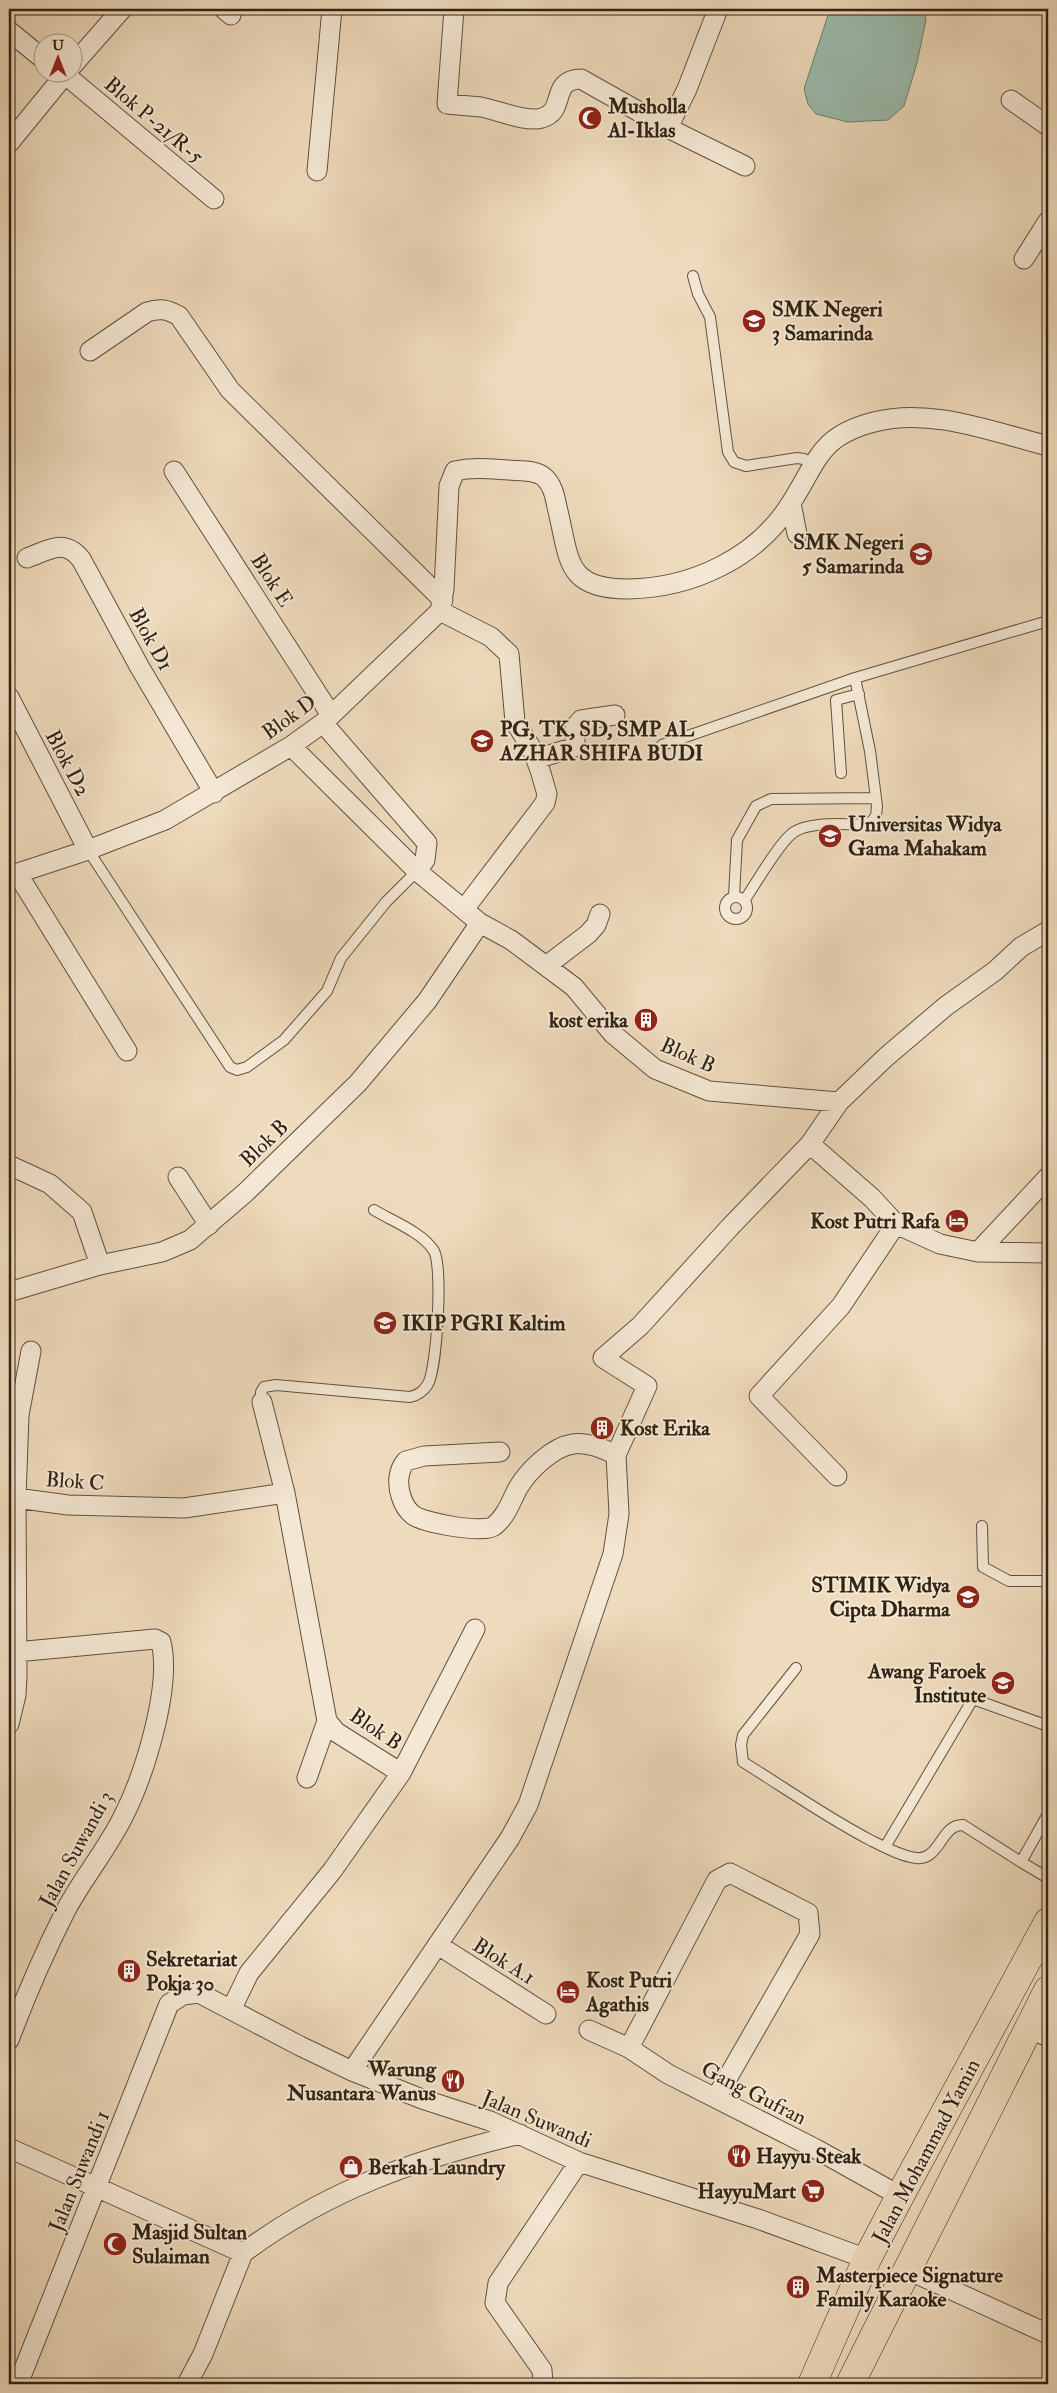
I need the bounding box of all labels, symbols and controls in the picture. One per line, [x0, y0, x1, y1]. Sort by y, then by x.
north arrow [32, 32, 82, 82]
text: U [52, 37, 64, 54]
street label: Blok P-21/R-5 [99, 71, 209, 170]
place label: Musholla Al-Iklas [607, 93, 688, 144]
mosque icon: Musholla Al-Iklas [577, 105, 603, 131]
place label: SMK Negeri 3 Samarinda [772, 296, 883, 347]
school or university icon: SMK Negeri 3 Samarinda [741, 308, 767, 334]
place label: SMK Negeri 5 Samarinda [793, 529, 905, 580]
school or university icon: SMK Negeri 5 Samarinda [908, 541, 934, 567]
street label: Blok E [244, 548, 299, 612]
street label: Blok D1 [122, 603, 179, 676]
street label: Blok D [257, 689, 322, 746]
place label: PG, TK, SD, SMP AL AZHAR SHIFA BUDI [499, 716, 704, 767]
street label: Blok D2 [39, 725, 96, 801]
school or university icon: PG, TK, SD, SMP AL AZHAR SHIFA BUDI [469, 728, 495, 754]
place label: Universitas Widya Gama Mahakam [848, 811, 1003, 862]
school or university icon: Universitas Widya Gama Mahakam [817, 823, 843, 849]
place label: kost erika [548, 1007, 629, 1034]
building icon: kost erika [633, 1007, 659, 1033]
street label: Blok B [656, 1031, 719, 1079]
street label: Blok B [234, 1114, 294, 1173]
place label: Kost Putri Rafa [810, 1208, 941, 1235]
hotel icon: Kost Putri Rafa [944, 1208, 970, 1234]
school or university icon: IKIP PGRI Kaltim [372, 1310, 398, 1336]
place label: IKIP PGRI Kaltim [402, 1310, 566, 1337]
building icon: Kost Erika [589, 1415, 615, 1441]
place label: Kost Erika [620, 1415, 711, 1442]
street label: Blok C [45, 1466, 105, 1497]
place label: STIMIK Widya Cipta Dharma [811, 1572, 951, 1623]
school or university icon: STIMIK Widya Cipta Dharma [955, 1584, 981, 1610]
place label: Awang Faroek Institute [867, 1658, 987, 1709]
school or university icon: Awang Faroek Institute [990, 1670, 1016, 1696]
street label: Blok B [344, 1702, 407, 1757]
street label: Jalan Suwandi 3 [33, 1786, 120, 1913]
street label: Blok A.1 [468, 1932, 540, 1991]
place label: Sekretariat Pokja 30 [146, 1946, 238, 1997]
building icon: Sekretariat Pokja 30 [116, 1958, 142, 1984]
place label: Kost Putri Agathis [585, 1967, 673, 2018]
hotel icon: Kost Putri Agathis [555, 1979, 581, 2005]
street label: Jalan Mohammad Yamin [866, 2054, 987, 2249]
street label: Gang Gufran [697, 2055, 811, 2132]
place label: Warung Nusantara Wanus [286, 2056, 437, 2107]
restaurant icon: Warung Nusantara Wanus [440, 2068, 466, 2094]
street label: Jalan Suwandi [477, 2084, 596, 2155]
street label: Jalan Suwandi 1 [43, 2107, 116, 2237]
restaurant icon: Hayyu Steak [726, 2143, 752, 2169]
place label: Hayyu Steak [756, 2143, 862, 2170]
shop icon: Berkah Laundry [338, 2154, 364, 2180]
place label: Berkah Laundry [368, 2154, 506, 2181]
place label: HayyuMart [698, 2178, 796, 2205]
supermarket icon: HayyuMart [800, 2178, 826, 2204]
place label: Masjid Sultan Sulaiman [131, 2219, 247, 2270]
mosque icon: Masjid Sultan Sulaiman [102, 2231, 128, 2257]
place label: Masterpiece Signature Family Karaoke [815, 2262, 1003, 2313]
building icon: Masterpiece Signature Family Karaoke [785, 2274, 811, 2300]

